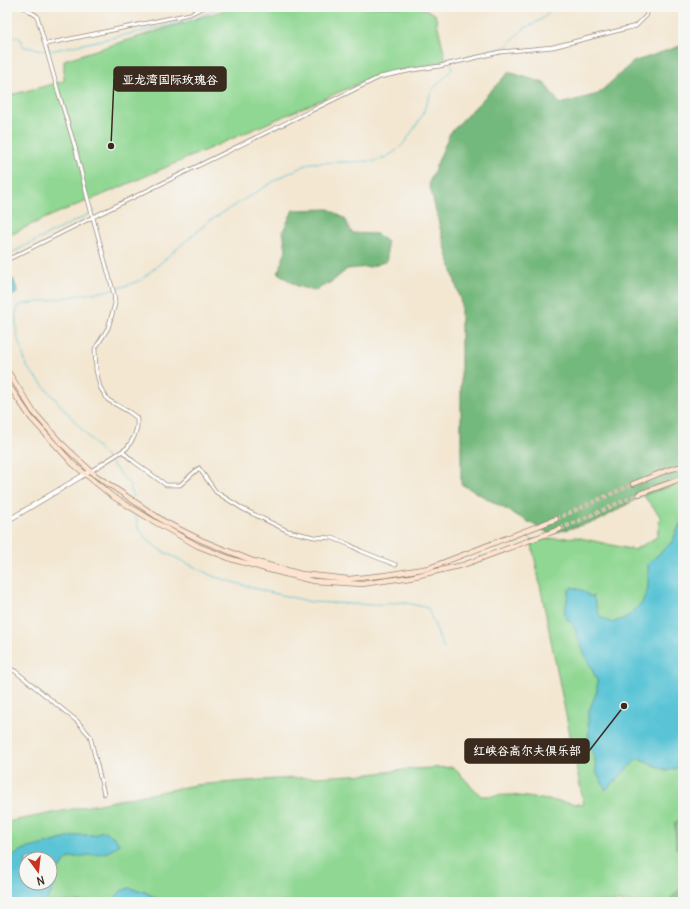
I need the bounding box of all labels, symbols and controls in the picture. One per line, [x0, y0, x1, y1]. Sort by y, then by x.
callout: 亚龙湾国际玫瑰谷 [114, 67, 226, 91]
text: 亚龙湾国际玫瑰谷 [122, 72, 218, 87]
callout: 红峡谷高尔夫俱乐部 [465, 739, 589, 763]
text: 红峡谷高尔夫俱乐部 [473, 743, 581, 758]
north arrow [18, 851, 58, 891]
text: N [35, 873, 46, 888]

